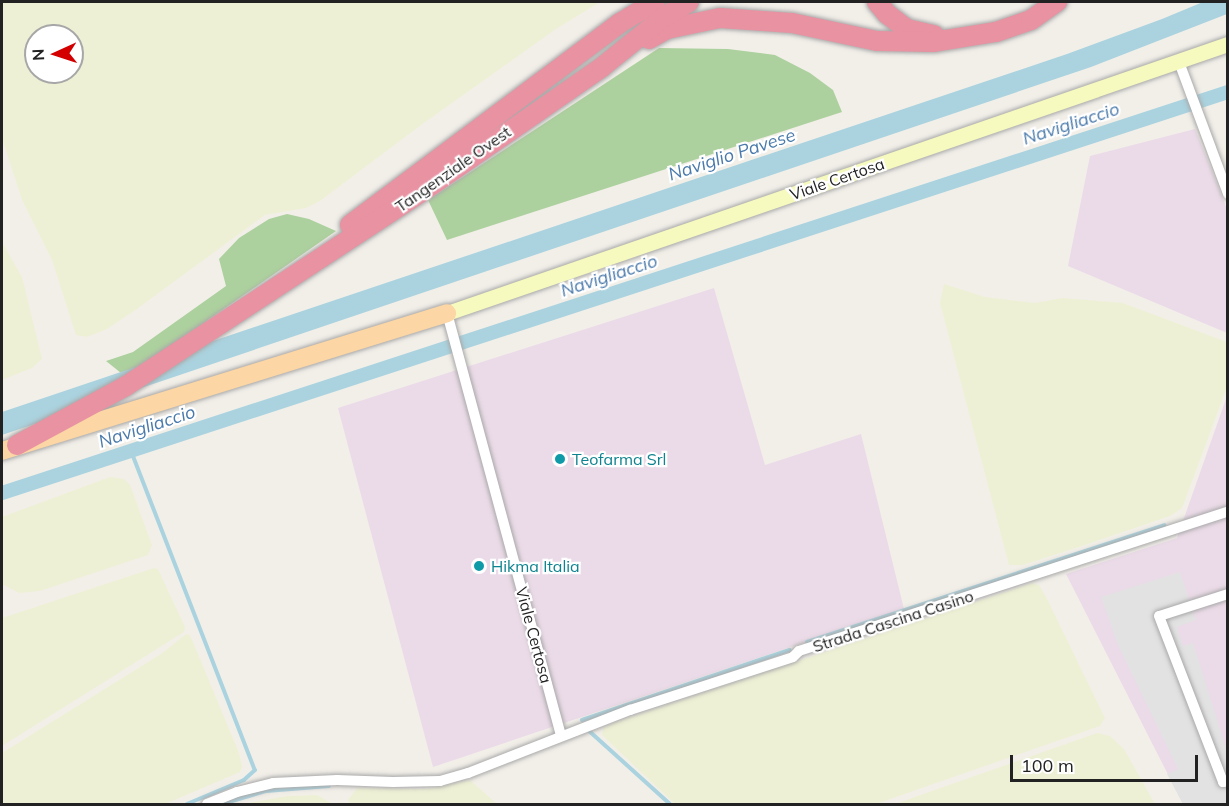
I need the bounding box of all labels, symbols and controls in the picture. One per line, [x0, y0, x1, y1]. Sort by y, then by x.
north arrow [24, 24, 84, 84]
text: N [28, 48, 48, 61]
water label: Navigliaccio [1020, 98, 1122, 150]
street label: Tangenziale Ovest [392, 122, 514, 216]
water label: Naviglio Pavese [666, 124, 798, 186]
street label: Viale Certosa [787, 154, 887, 204]
water label: Navigliaccio [558, 250, 660, 302]
water label: Navigliaccio [96, 401, 198, 453]
place label: Teofarma Srl [572, 449, 666, 469]
marker: Teofarma Srl [553, 452, 567, 466]
place label: Hikma Italia [491, 556, 580, 576]
marker: Hikma Italia [472, 559, 486, 573]
street label: Viale Certosa [512, 585, 556, 685]
street label: Strada Cascina Casino [810, 586, 976, 656]
scale bar [1013, 743, 1200, 781]
text: 100 m [1021, 754, 1074, 777]

